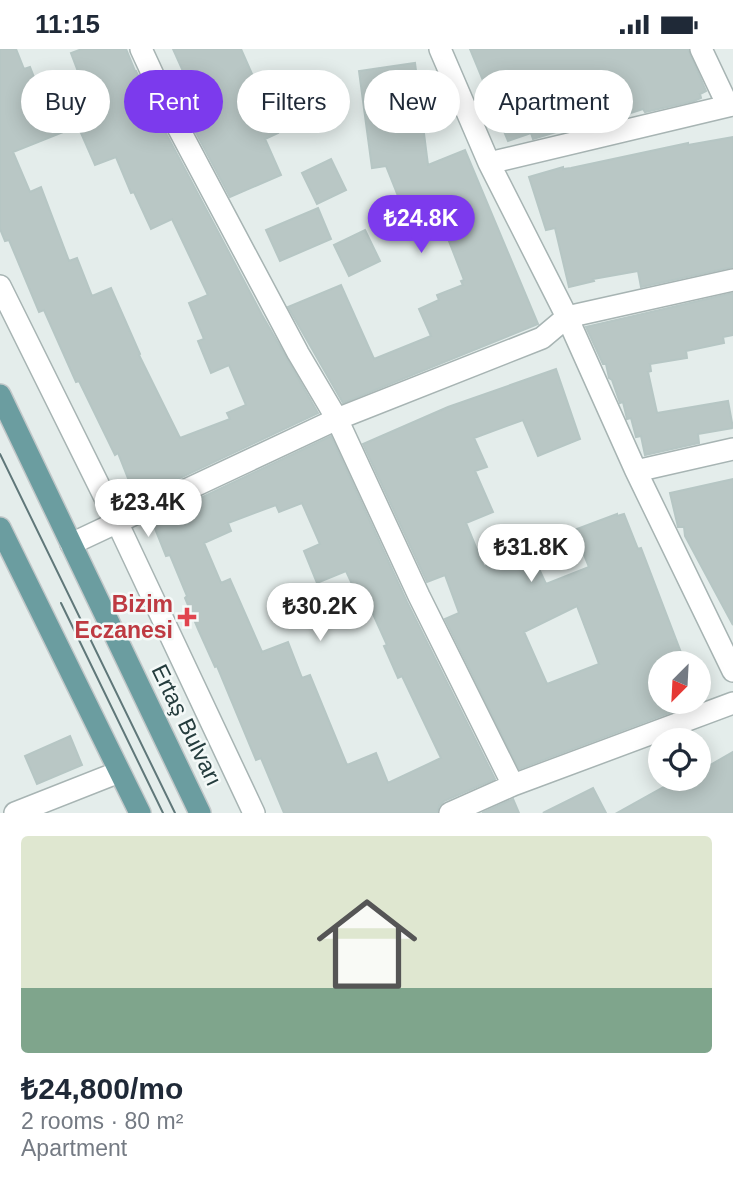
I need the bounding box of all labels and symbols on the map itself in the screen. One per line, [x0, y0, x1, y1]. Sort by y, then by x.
pin: ₺24.8K [364, 195, 478, 255]
pin: ₺23.4K [91, 479, 205, 539]
pin: ₺31.8K [474, 525, 588, 584]
pin: ₺30.2K [263, 583, 377, 643]
place label: Bizim Eczanesi [75, 591, 173, 643]
marker: Bizim Eczanesi [179, 609, 195, 625]
north arrow [648, 651, 710, 714]
street label: Ertaş Bulvarı [146, 660, 228, 790]

